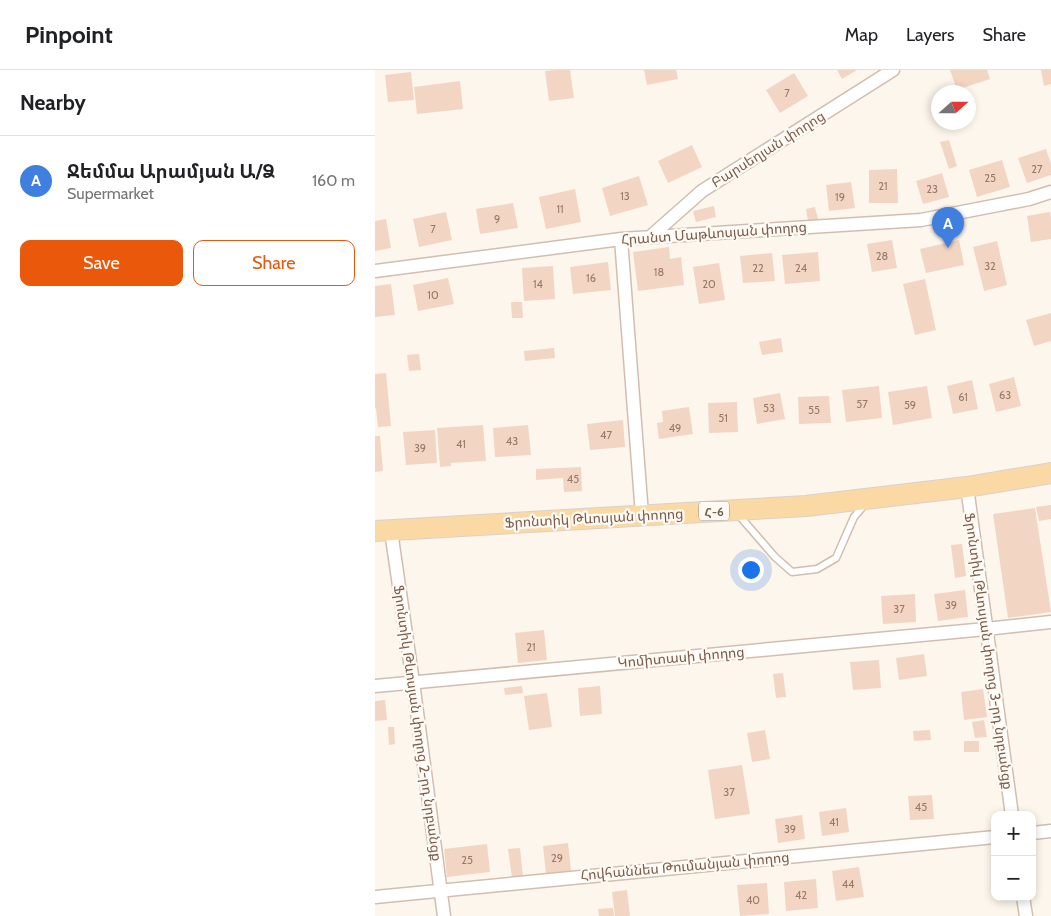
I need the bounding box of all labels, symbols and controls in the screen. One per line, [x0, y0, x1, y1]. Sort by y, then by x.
text: Pinpoint [25, 20, 113, 49]
text: Map [845, 24, 878, 46]
text: Layers [906, 24, 955, 46]
text: Share [983, 24, 1026, 46]
north arrow [931, 85, 976, 130]
house number: 7 [784, 86, 790, 100]
text: Nearby [20, 90, 86, 115]
street label: Բարսեղյան փողոց [708, 107, 828, 191]
text: Ջեմմա Արամյան Ա/Ձ [67, 160, 275, 183]
house number: 27 [1031, 162, 1043, 176]
text: A [31, 171, 41, 190]
text: 160 m [312, 171, 355, 190]
house number: 25 [984, 171, 996, 185]
house number: 21 [878, 179, 888, 193]
house number: 23 [926, 182, 938, 196]
text: Supermarket [67, 184, 154, 203]
house number: 13 [620, 189, 630, 203]
house number: 19 [835, 190, 845, 204]
house number: 11 [556, 202, 564, 216]
pin: A [932, 207, 964, 248]
house number: 9 [494, 212, 500, 226]
street label: Հրանտ Մաթևոսյան փողոց [620, 218, 808, 248]
house number: 7 [430, 222, 436, 236]
button: Save [20, 240, 183, 286]
button: Share [193, 240, 355, 286]
house number: 28 [876, 249, 888, 263]
house number: 32 [984, 259, 996, 273]
house number: 22 [752, 261, 764, 275]
house number: 24 [795, 261, 808, 275]
house number: 18 [654, 265, 664, 279]
house number: 16 [586, 271, 596, 285]
house number: 14 [533, 277, 544, 291]
house number: 20 [702, 277, 716, 291]
house number: 10 [427, 288, 439, 302]
house number: 63 [999, 388, 1011, 402]
house number: 61 [958, 390, 968, 404]
house number: 57 [856, 397, 868, 411]
house number: 59 [904, 398, 916, 412]
house number: 53 [763, 401, 775, 415]
house number: 55 [808, 403, 820, 417]
house number: 51 [718, 411, 728, 425]
house number: 49 [669, 421, 681, 435]
house number: 47 [600, 428, 612, 442]
house number: 43 [506, 434, 518, 448]
house number: 41 [456, 437, 466, 451]
house number: 39 [414, 441, 426, 455]
house number: 45 [567, 472, 579, 486]
road number: Հ-6 [699, 502, 729, 521]
street label: Ֆրոնտիկ Թևոսյան փողոց [504, 504, 684, 532]
street label: Ֆրոնտիկ Թևոսյան փողոց 3-րդ նրբանցք [961, 511, 1017, 791]
your location [738, 557, 764, 583]
street label: Ֆրոնտիկ Թևոսյան փողոց 2-րդ նրբանցք [390, 584, 446, 862]
house number: 39 [945, 598, 957, 612]
house number: 37 [893, 602, 905, 616]
house number: 21 [526, 640, 536, 654]
street label: Կոմիտասի փողոց [617, 642, 745, 672]
house number: 37 [723, 785, 735, 799]
house number: 45 [915, 800, 927, 814]
map controls [991, 811, 1036, 901]
button: + [991, 811, 1036, 856]
house number: 41 [829, 815, 839, 829]
house number: 39 [784, 822, 796, 836]
street label: Հովհաննես Թումանյան փողոց [580, 848, 790, 884]
house number: 29 [551, 851, 563, 865]
house number: 25 [461, 853, 473, 867]
button: − [991, 856, 1036, 901]
house number: 44 [842, 877, 855, 891]
house number: 42 [795, 888, 807, 902]
house number: 40 [746, 893, 760, 907]

